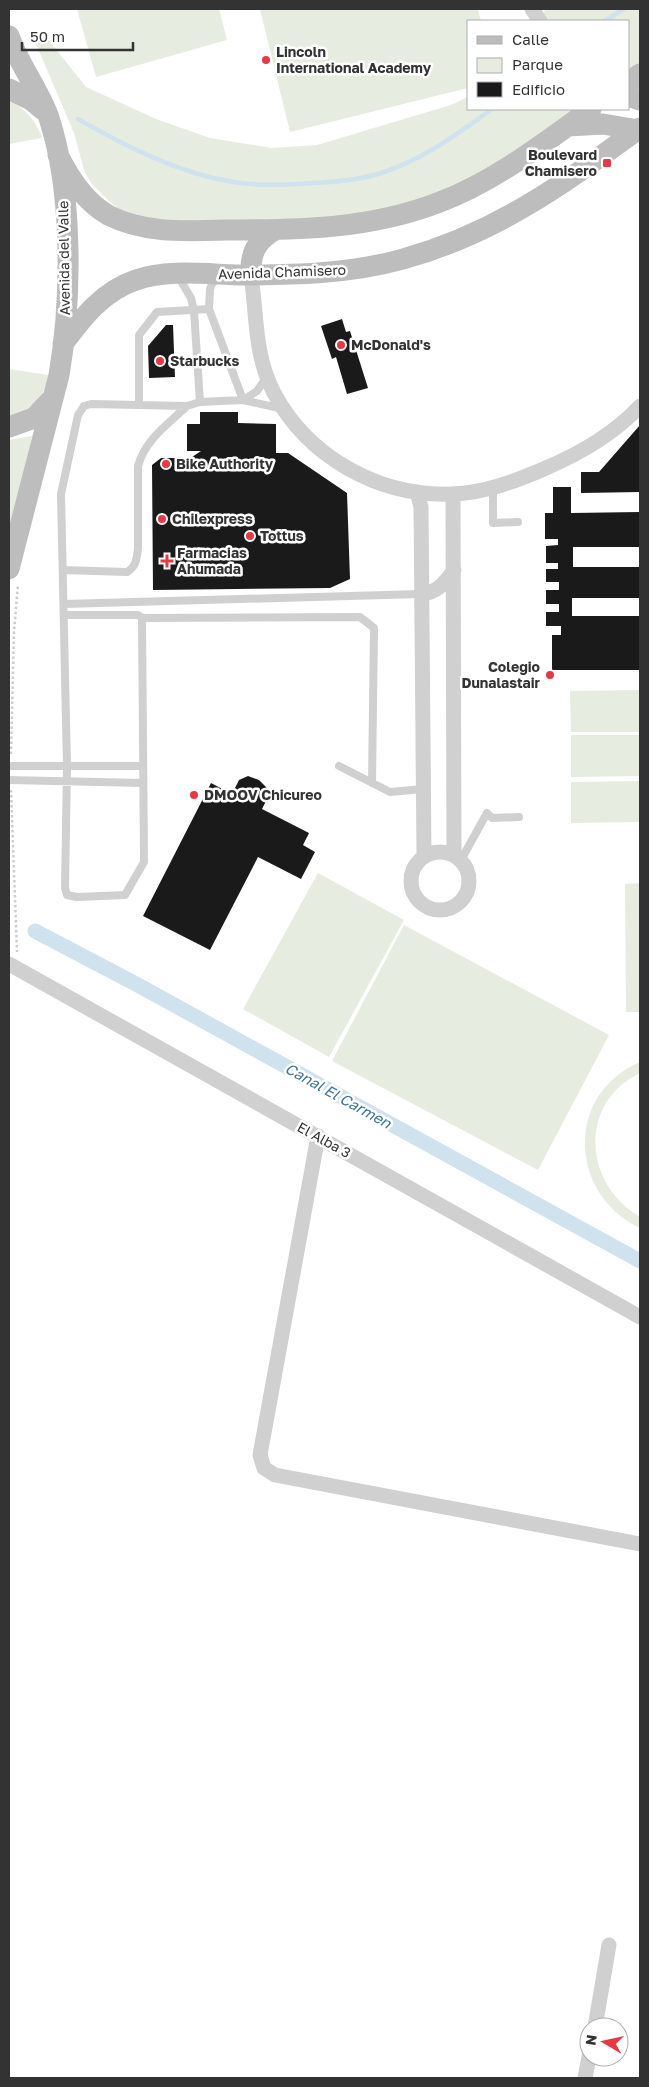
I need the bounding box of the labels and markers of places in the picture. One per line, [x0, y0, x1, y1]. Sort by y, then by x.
place label: Lincoln International Academy [276, 43, 432, 76]
marker: Lincoln International Academy [260, 54, 272, 66]
place label: Boulevard Chamisero [525, 146, 597, 179]
marker: Boulevard Chamisero [601, 157, 613, 169]
place label: McDonald's [351, 336, 431, 353]
marker: McDonald's [335, 339, 347, 351]
place label: Starbucks [170, 352, 239, 369]
marker: Starbucks [154, 355, 166, 367]
place label: Bike Authority [176, 455, 274, 472]
marker: Bike Authority [160, 458, 172, 470]
place label: Chilexpress [172, 510, 253, 527]
marker: Chilexpress [156, 513, 168, 525]
place label: Tottus [260, 527, 304, 544]
marker: Tottus [244, 530, 256, 542]
place label: Farmacias Ahumada [177, 544, 247, 577]
marker: Farmacias Ahumada [161, 555, 173, 567]
place label: Colegio Dunalastair [461, 658, 541, 691]
marker: Colegio Dunalastair [544, 669, 556, 681]
place label: DMOOV Chicureo [204, 786, 322, 803]
marker: DMOOV Chicureo [188, 789, 200, 801]

